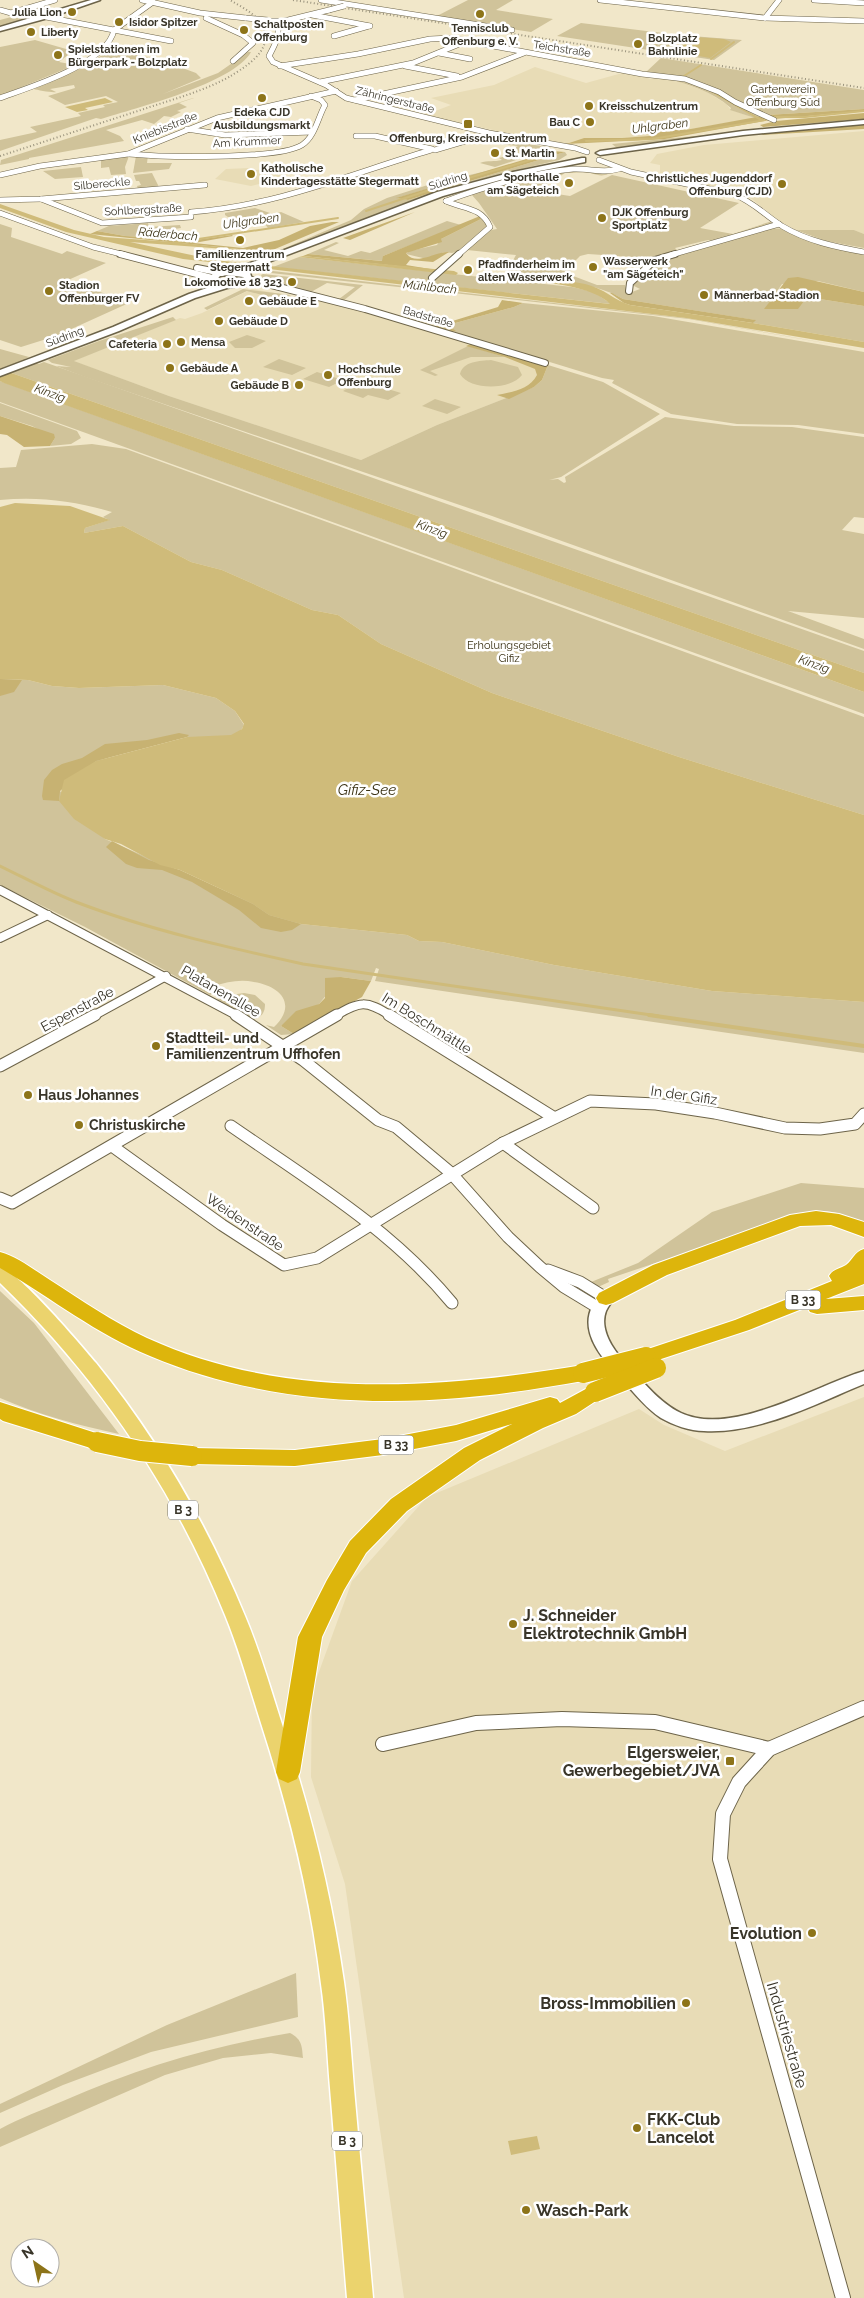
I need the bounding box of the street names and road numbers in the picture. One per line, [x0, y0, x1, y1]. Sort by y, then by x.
street label: Teichstraße [532, 38, 592, 60]
street label: Zähringerstraße [354, 84, 436, 116]
street label: Kniebisstraße [131, 109, 200, 147]
street label: Am Krummer [213, 134, 282, 150]
street label: Südring [427, 169, 469, 193]
street label: Silbereckle [73, 175, 131, 193]
street label: Sohlbergstraße [104, 201, 183, 219]
street label: Badstraße [401, 304, 455, 330]
street label: Südring [44, 324, 86, 350]
street label: Platanenallee [179, 962, 263, 1020]
street label: Espenstraße [38, 983, 116, 1035]
street label: Im Boschmättle [379, 989, 475, 1057]
street label: In der Gifiz [650, 1082, 719, 1108]
street label: Weidenstraße [203, 1190, 287, 1254]
road number: B 33 [786, 1290, 820, 1310]
road number: B 33 [378, 1436, 414, 1454]
road number: B 3 [168, 1500, 198, 1520]
street label: Industriestraße [763, 1980, 811, 2090]
road number: B 3 [332, 2132, 362, 2150]

